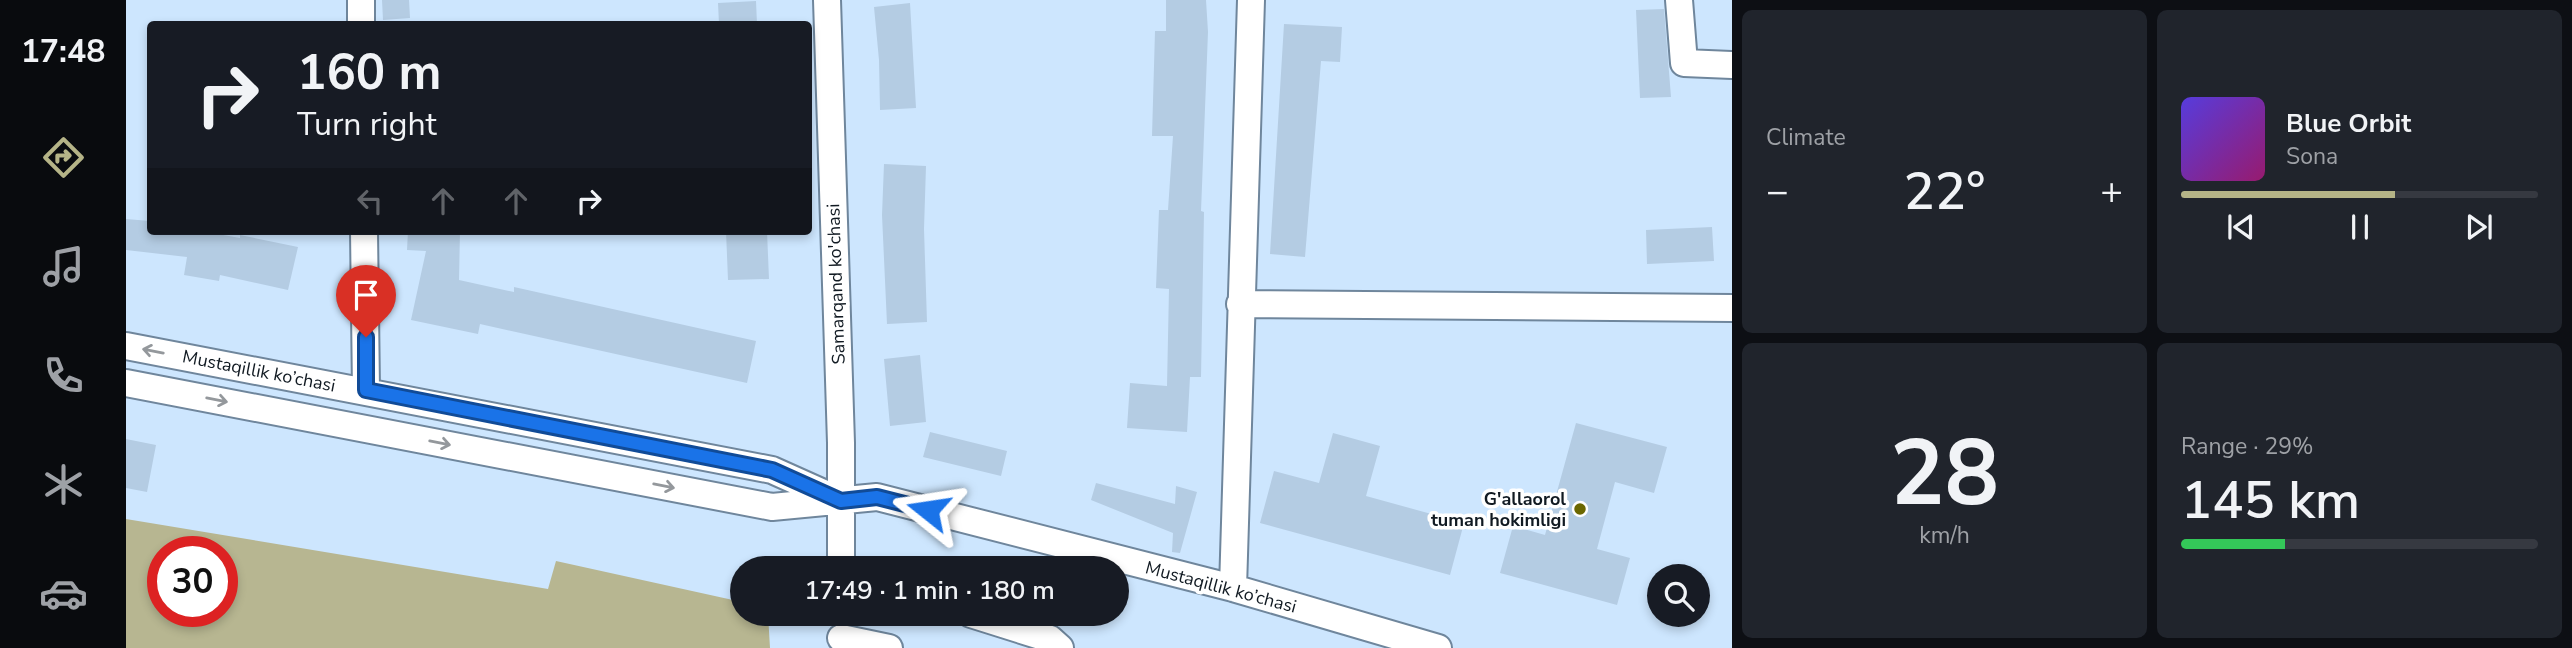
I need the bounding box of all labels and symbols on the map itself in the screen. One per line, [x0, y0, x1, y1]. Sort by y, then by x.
street label: Samarqand ko'chasi [821, 203, 851, 365]
pin [336, 265, 396, 337]
one-way arrow [142, 344, 165, 357]
street label: Mustaqillik ko’chasi [180, 344, 338, 398]
one-way arrow [205, 394, 228, 407]
one-way arrow [429, 437, 451, 450]
position arrow [891, 473, 965, 547]
one-way arrow [652, 480, 675, 493]
place label: G'allaorol tuman hokimligi [1431, 487, 1566, 532]
marker: G'allaorol tuman hokimligi [1572, 501, 1588, 517]
speed limit sign: 30 [147, 536, 238, 627]
street label: Mustaqillik ko’chasi [1143, 555, 1299, 619]

